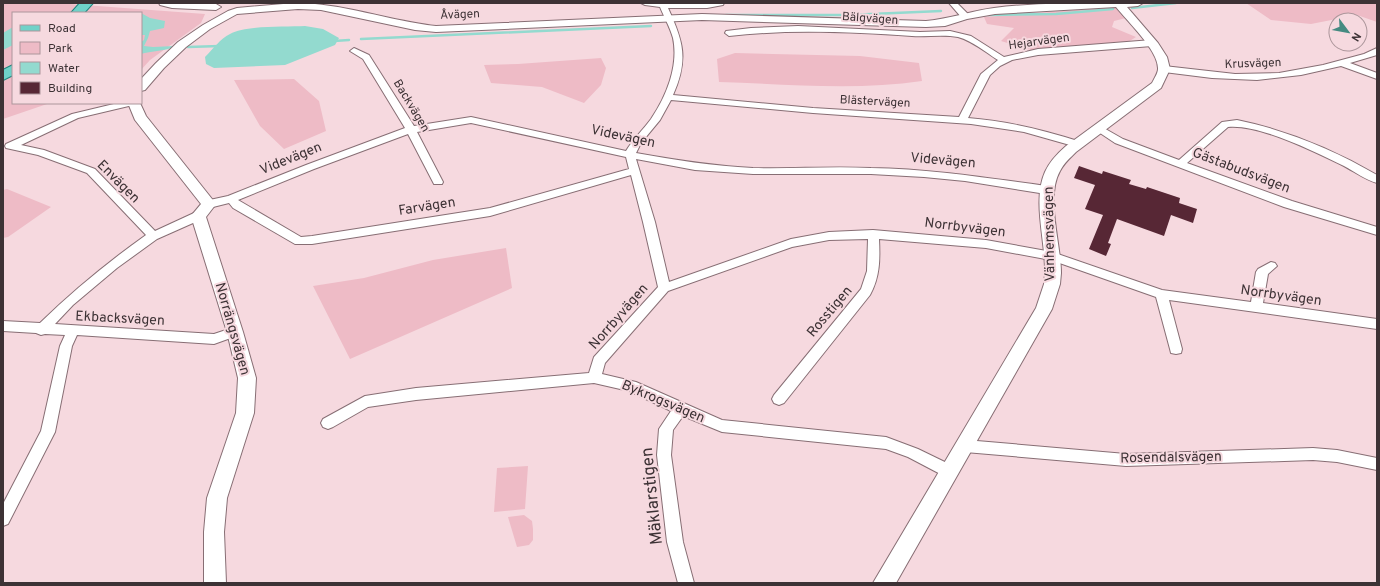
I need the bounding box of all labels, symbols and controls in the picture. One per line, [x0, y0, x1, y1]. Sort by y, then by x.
street label: Åvägen [440, 6, 480, 24]
street label: Bälgvägen [841, 9, 899, 29]
legend [12, 12, 142, 104]
north arrow [1328, 12, 1368, 52]
text: Road [48, 21, 76, 37]
street label: Hejarvägen [1007, 30, 1071, 54]
text: N [1348, 30, 1364, 44]
text: Park [48, 41, 73, 57]
street label: Krusvägen [1224, 55, 1282, 73]
text: Water [48, 61, 80, 77]
street label: Backvägen [389, 77, 433, 135]
text: Building [48, 81, 92, 97]
street label: Blästervägen [839, 92, 911, 112]
street label: Videvägen [589, 122, 657, 152]
street label: Videvägen [257, 139, 325, 179]
street label: Gästabudsvägen [1190, 145, 1292, 197]
street label: Videvägen [910, 150, 976, 172]
street label: Envägen [93, 157, 143, 207]
street label: Vänhemsvägen [1041, 186, 1059, 282]
street label: Farvägen [397, 194, 457, 220]
street label: Norrbyvägen [923, 215, 1007, 241]
street label: Norrängsvägen [211, 281, 253, 377]
street label: Norrbyvägen [586, 281, 652, 353]
street label: Norrbyvägen [1239, 282, 1323, 310]
street label: Rosstigen [804, 283, 856, 341]
street label: Ekbacksvägen [75, 308, 165, 330]
street label: Bykrogsvägen [619, 377, 707, 427]
street label: Mäklarstigen [637, 446, 669, 546]
street label: Rosendalsvägen [1120, 449, 1222, 467]

